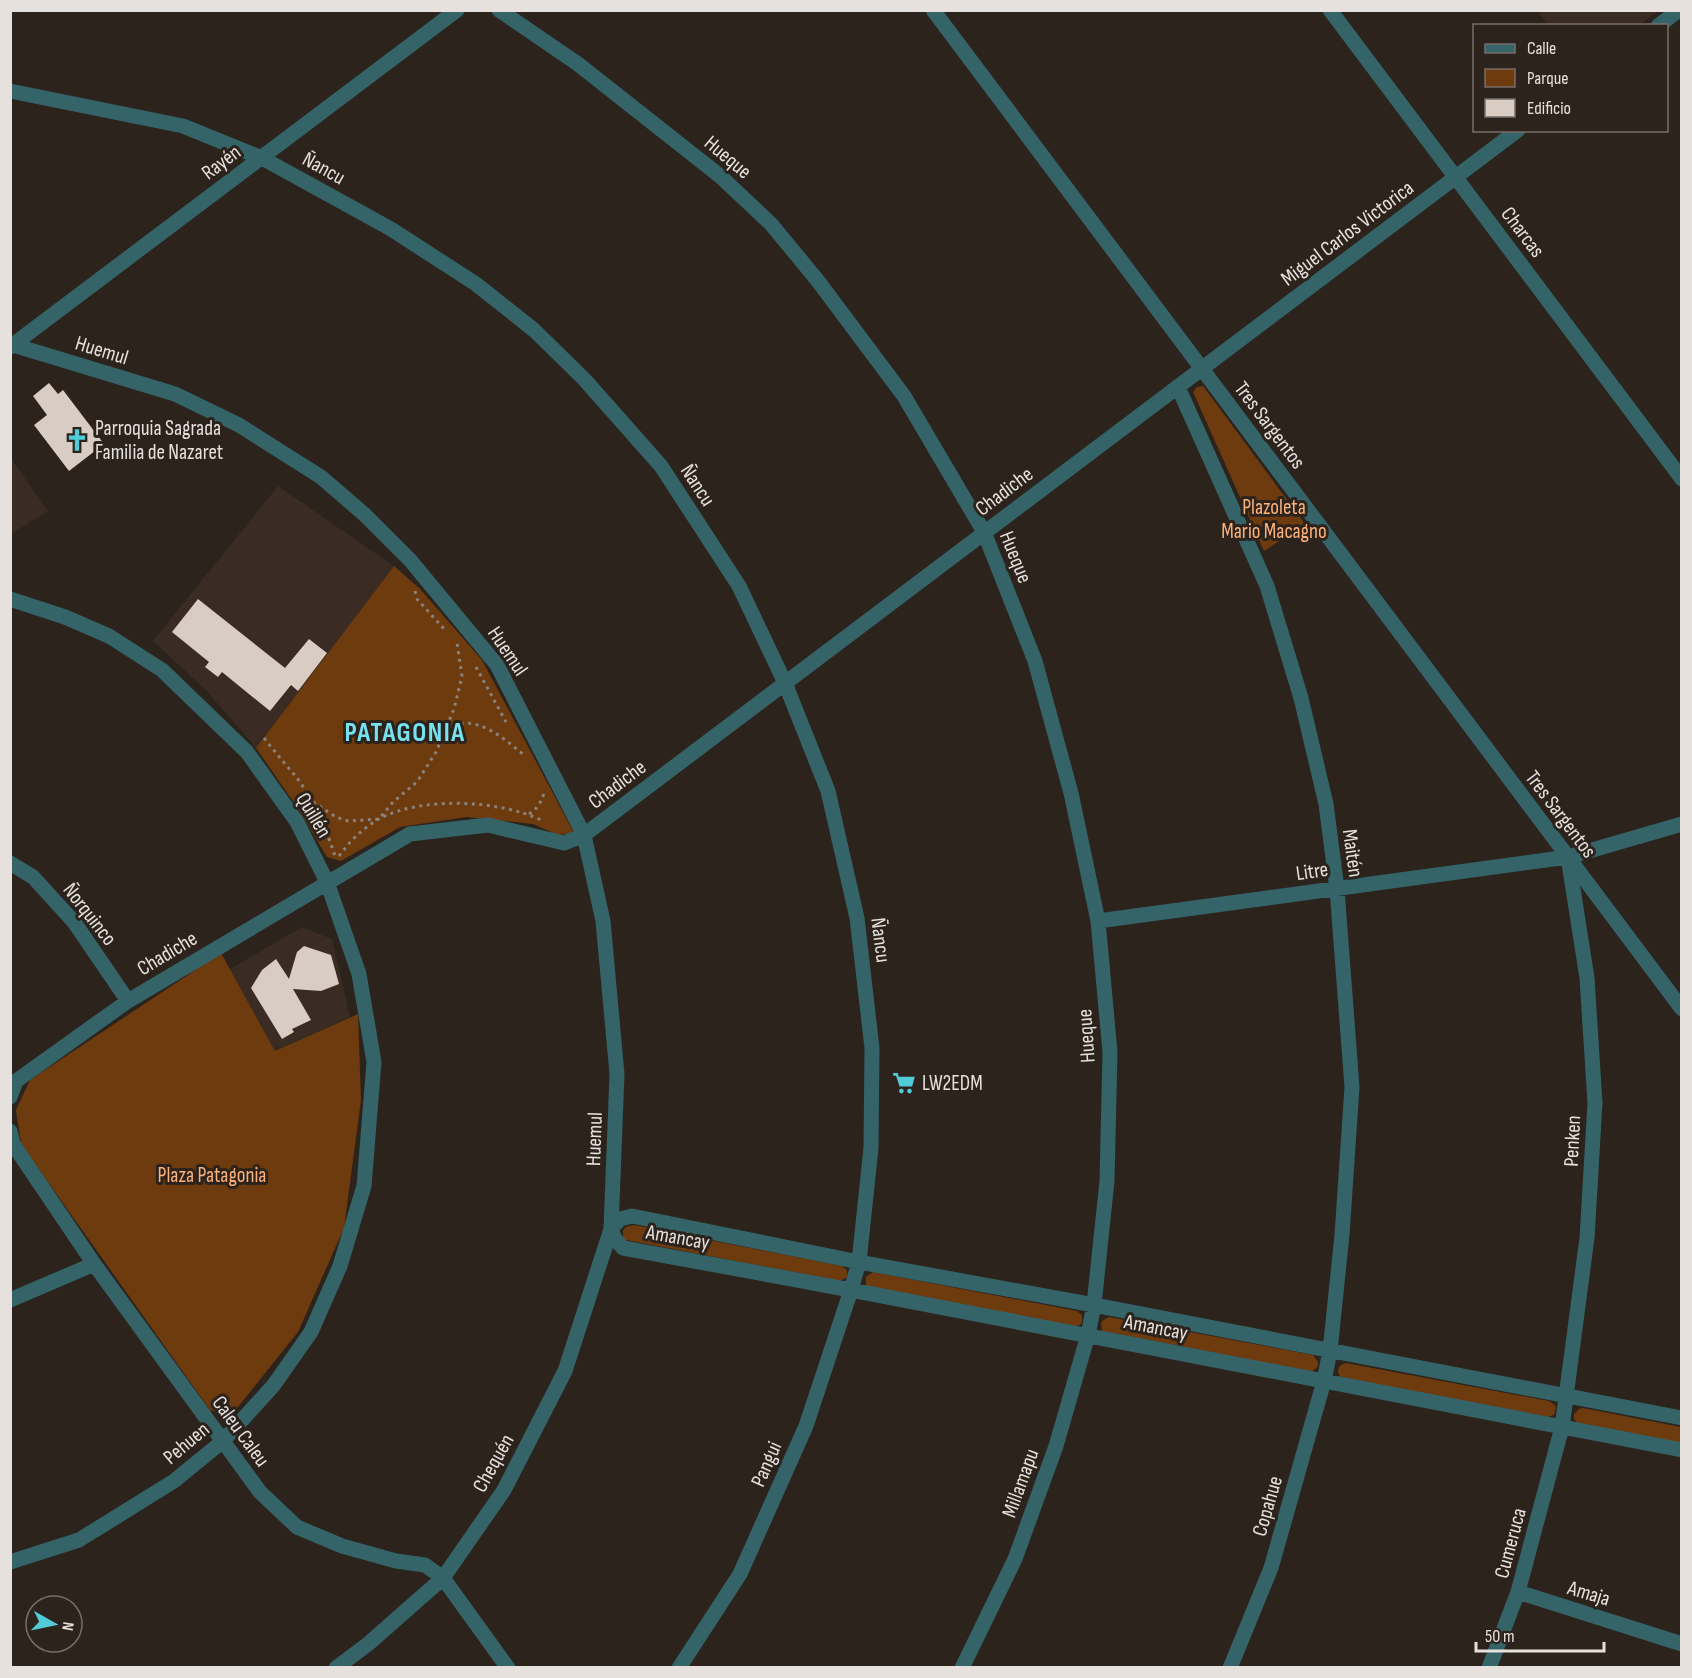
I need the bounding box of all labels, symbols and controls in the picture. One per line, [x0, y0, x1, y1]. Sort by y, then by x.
legend [1473, 24, 1668, 132]
text: Calle [1527, 38, 1556, 59]
text: Parque [1527, 68, 1568, 89]
text: Edificio [1527, 98, 1571, 119]
street label: Hueque [699, 130, 756, 184]
street label: Rayén [197, 140, 246, 185]
street label: Ñancu [298, 147, 349, 190]
street label: Miguel Carlos Victorica [1276, 175, 1418, 291]
street label: Charcas [1496, 202, 1550, 262]
street label: Huemul [72, 331, 131, 370]
street label: Tres Sargentos [1229, 377, 1311, 474]
place label: Parroquia Sagrada Familia de Nazaret [95, 416, 223, 465]
church icon: Parroquia Sagrada Familia de Nazaret [64, 427, 90, 453]
street label: Ñancu [675, 460, 720, 511]
street label: Chadiche [971, 462, 1038, 521]
park label: Plazoleta Mario Macagno [1221, 495, 1327, 544]
street label: Hueque [994, 528, 1037, 587]
street label: Huemul [482, 622, 533, 681]
district label: PATAGONIA [344, 717, 466, 749]
street label: Chadiche [584, 755, 651, 814]
street label: Tres Sargentos [1520, 766, 1602, 863]
street label: Quillén [290, 788, 337, 842]
street label: Maitén [1337, 827, 1368, 879]
street label: Litre [1294, 857, 1330, 886]
street label: Ñorquinco [57, 878, 122, 951]
street label: Ñancu [865, 916, 896, 964]
street label: Chadiche [133, 926, 202, 981]
street label: Hueque [1072, 1008, 1101, 1064]
supermarket icon: LW2EDM [891, 1070, 917, 1096]
place label: LW2EDM [922, 1071, 983, 1096]
street label: Huemul [581, 1112, 608, 1166]
street label: Penken [1559, 1115, 1586, 1167]
park label: Plaza Patagonia [158, 1163, 266, 1188]
street label: Amancay [643, 1219, 712, 1255]
street label: Amancay [1121, 1309, 1190, 1346]
street label: Caleu Caleu [207, 1391, 275, 1472]
street label: Pehuen [158, 1417, 214, 1470]
street label: Chequén [467, 1430, 520, 1497]
street label: Pangui [746, 1438, 787, 1491]
street label: Millamapu [997, 1445, 1044, 1521]
street label: Copahue [1247, 1473, 1288, 1539]
street label: Cumeruca [1489, 1505, 1532, 1581]
street label: Amaja [1564, 1575, 1613, 1612]
north arrow [24, 1594, 84, 1654]
scale bar [1476, 1615, 1604, 1653]
text: N [57, 1620, 77, 1632]
text: 50 m [1485, 1626, 1515, 1647]

